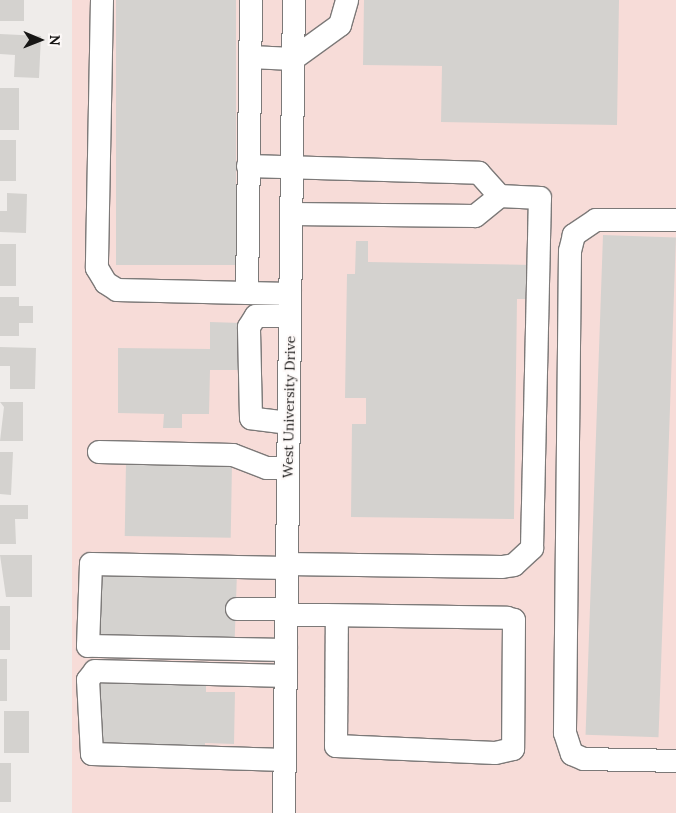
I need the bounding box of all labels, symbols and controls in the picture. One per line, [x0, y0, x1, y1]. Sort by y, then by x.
north arrow [15, 15, 65, 65]
text: N [46, 35, 64, 46]
street label: West University Drive [279, 336, 299, 478]

